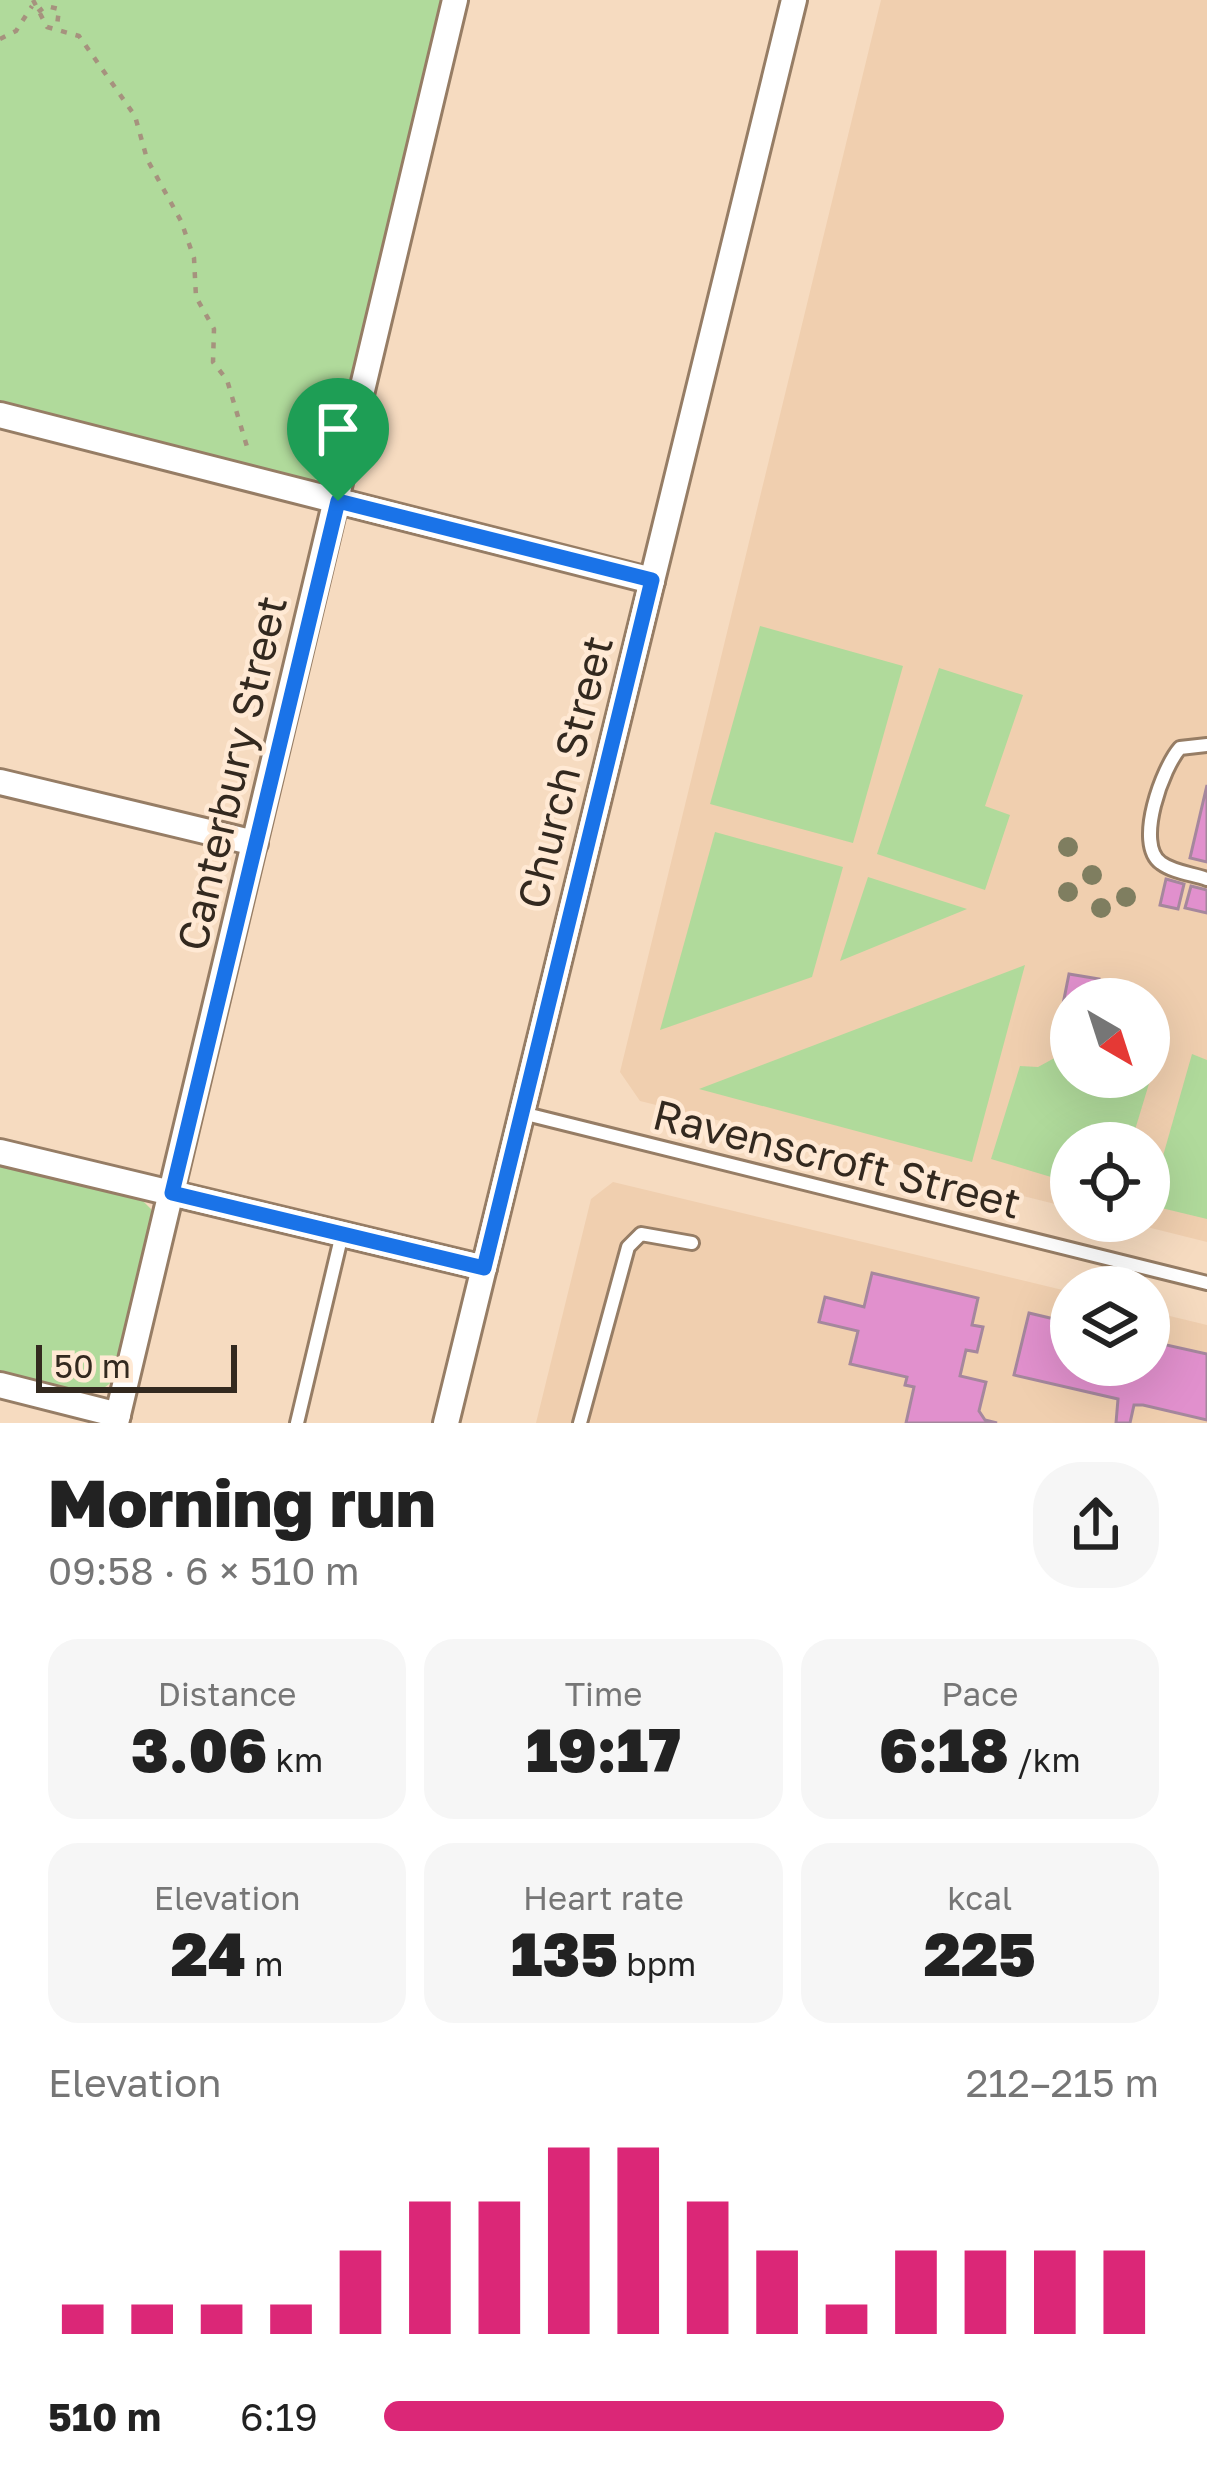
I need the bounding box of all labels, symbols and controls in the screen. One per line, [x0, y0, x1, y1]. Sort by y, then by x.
pin [287, 378, 389, 501]
icon: arrive [305, 396, 371, 462]
street label: Canterbury Street [166, 591, 296, 955]
street label: Church Street [506, 630, 622, 913]
north arrow [1050, 978, 1170, 1098]
map controls [1050, 978, 1170, 1386]
street label: Ravenscroft Street [648, 1088, 1026, 1228]
button: locate [1050, 1122, 1170, 1242]
button: layers [1050, 1266, 1170, 1386]
scale bar [36, 1339, 237, 1392]
text: 50 m [54, 1346, 131, 1385]
text: Morning run [48, 1462, 436, 1542]
button: share [1033, 1462, 1159, 1588]
text: 09:58 · 6 × 510 m [48, 1547, 360, 1594]
text: Distance [158, 1674, 297, 1713]
text: Time [565, 1674, 642, 1713]
text: Pace [941, 1674, 1018, 1713]
text: 3.06 [131, 1713, 267, 1785]
text: 19:17 [526, 1713, 681, 1785]
text: 6:18 [879, 1713, 1009, 1785]
text: km [267, 1740, 323, 1779]
text: /km [1009, 1740, 1081, 1779]
text: Elevation [154, 1878, 301, 1917]
text: Heart rate [523, 1878, 684, 1917]
text: kcal [947, 1878, 1012, 1917]
text: 24 [171, 1917, 246, 1989]
text: 135 [511, 1917, 618, 1989]
text: 225 [924, 1917, 1036, 1989]
text: m [246, 1944, 284, 1983]
text: bpm [618, 1944, 696, 1983]
text: Elevation [48, 2059, 221, 2106]
text: 212–215 m [966, 2059, 1159, 2106]
text: 510 m [48, 2393, 161, 2440]
text: 6:19 [240, 2393, 318, 2440]

